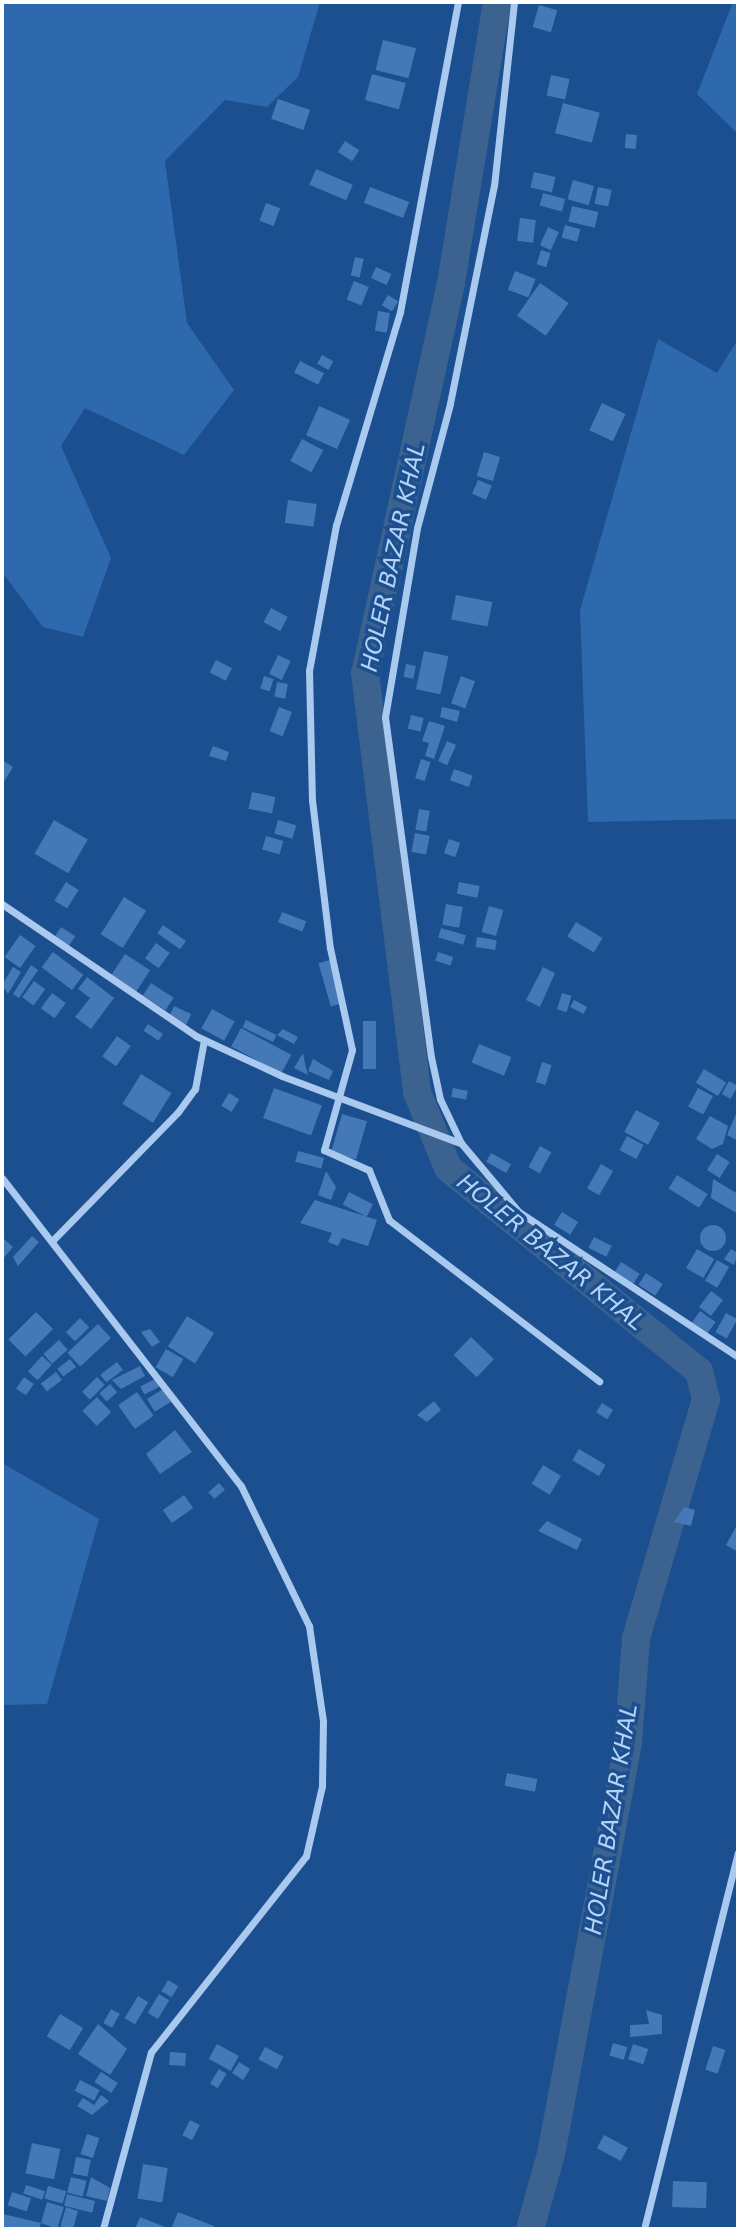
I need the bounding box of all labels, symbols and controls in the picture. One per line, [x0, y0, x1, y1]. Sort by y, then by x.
water label: HOLER BAZAR KHAL [355, 440, 431, 674]
water label: HOLER BAZAR KHAL [452, 1168, 650, 1336]
water label: HOLER BAZAR KHAL [579, 1702, 643, 1936]

